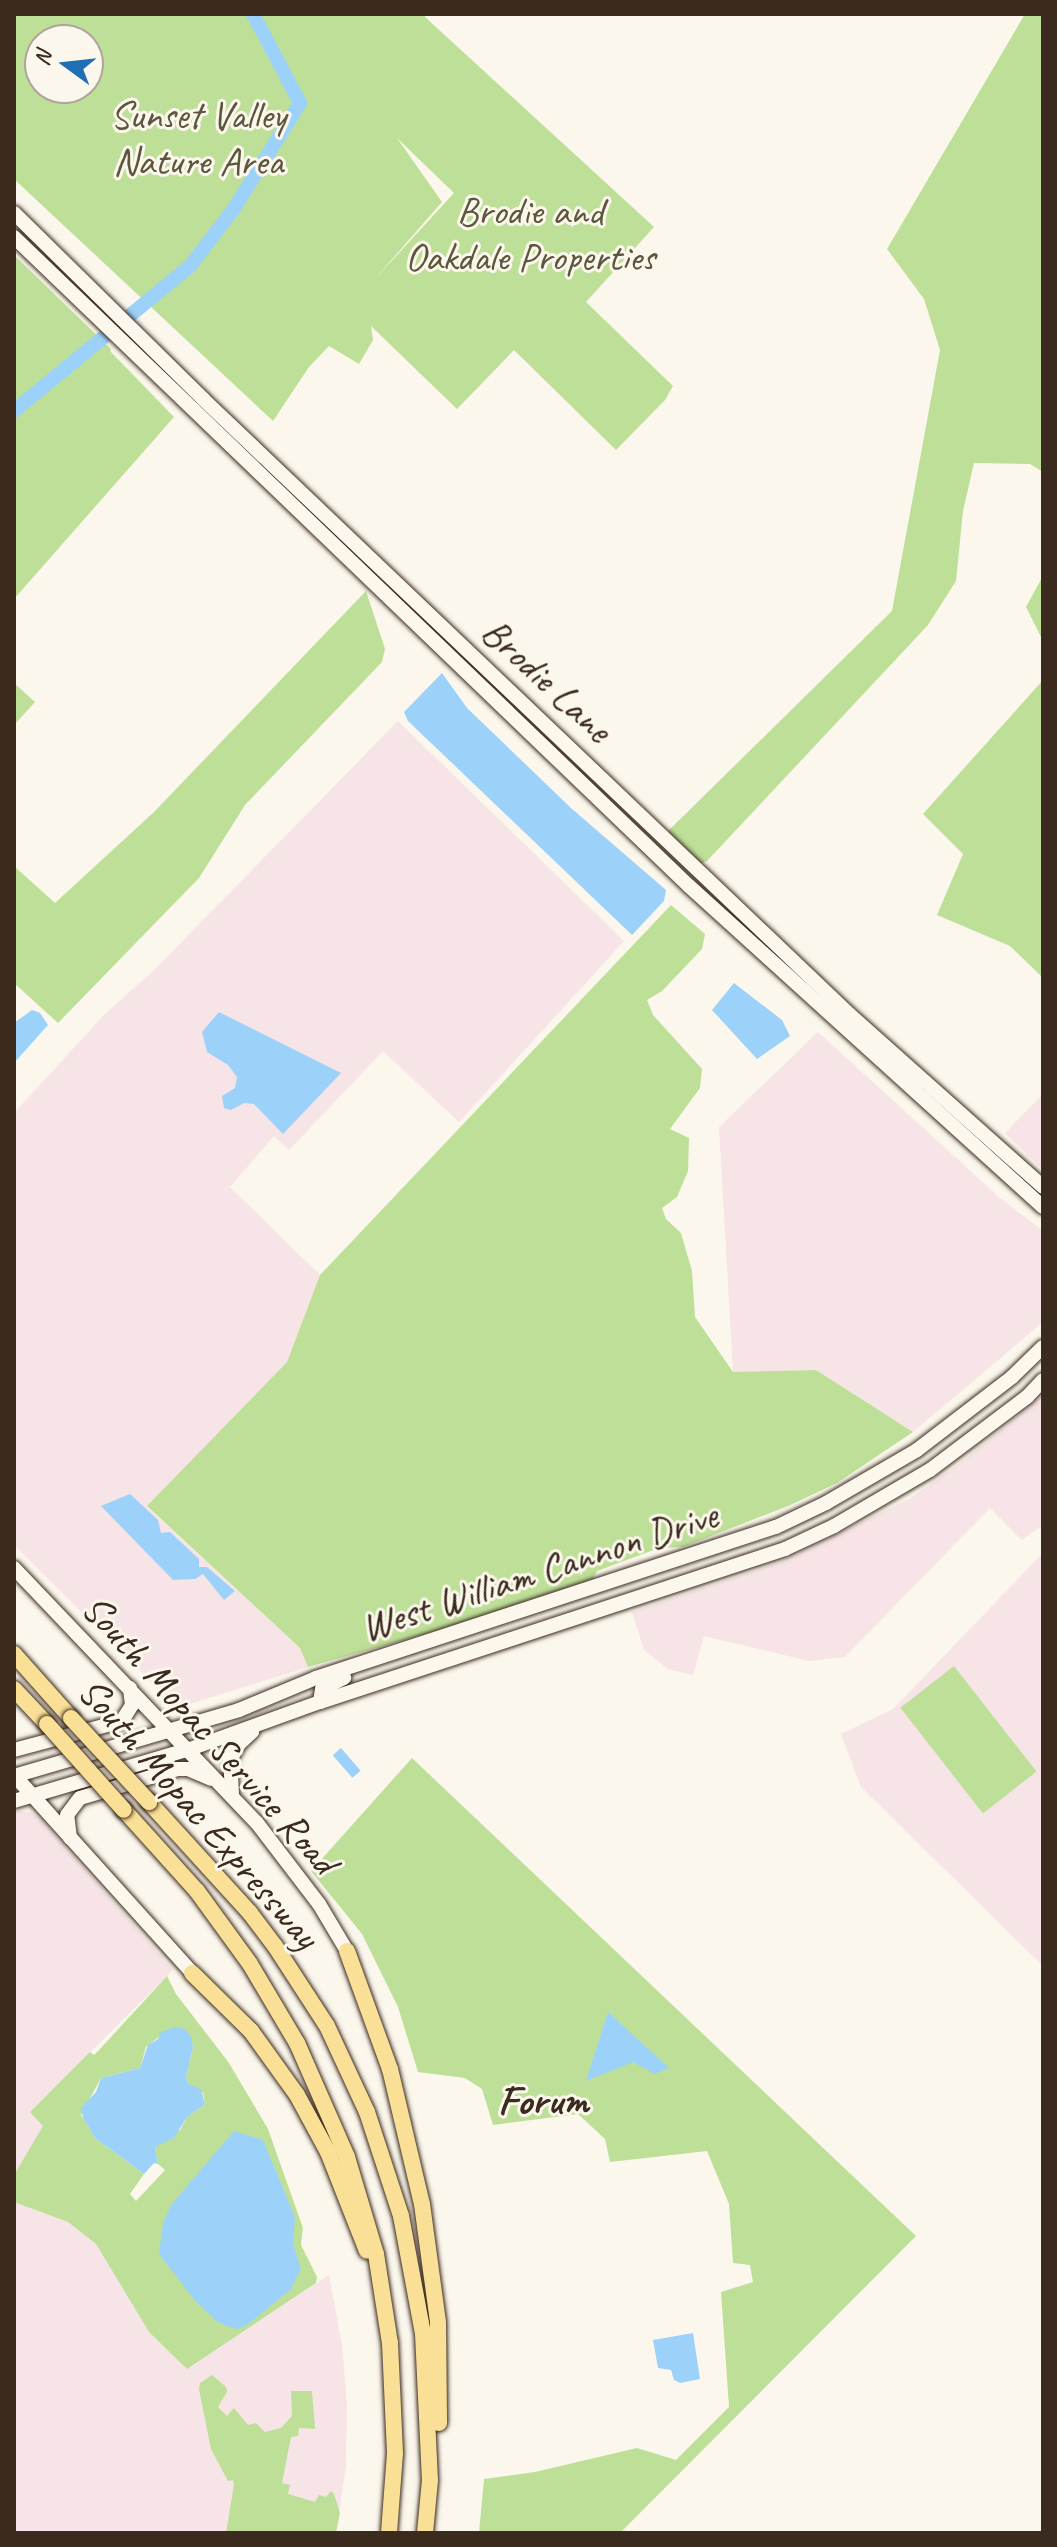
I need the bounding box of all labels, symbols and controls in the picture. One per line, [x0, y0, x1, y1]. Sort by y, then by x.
north arrow [24, 24, 104, 104]
text: N [27, 48, 58, 69]
park label: Sunset Valley Nature Area [110, 91, 286, 185]
park label: Brodie and Oakdale Properties [405, 187, 655, 281]
street label: Brodie Lane [472, 608, 622, 752]
street label: West William Cannon Drive [355, 1491, 723, 1651]
street label: South Mopac Service Road [72, 1585, 348, 1883]
street label: South Mopac Expressway [69, 1668, 329, 1958]
district label: Forum [498, 2076, 588, 2126]

